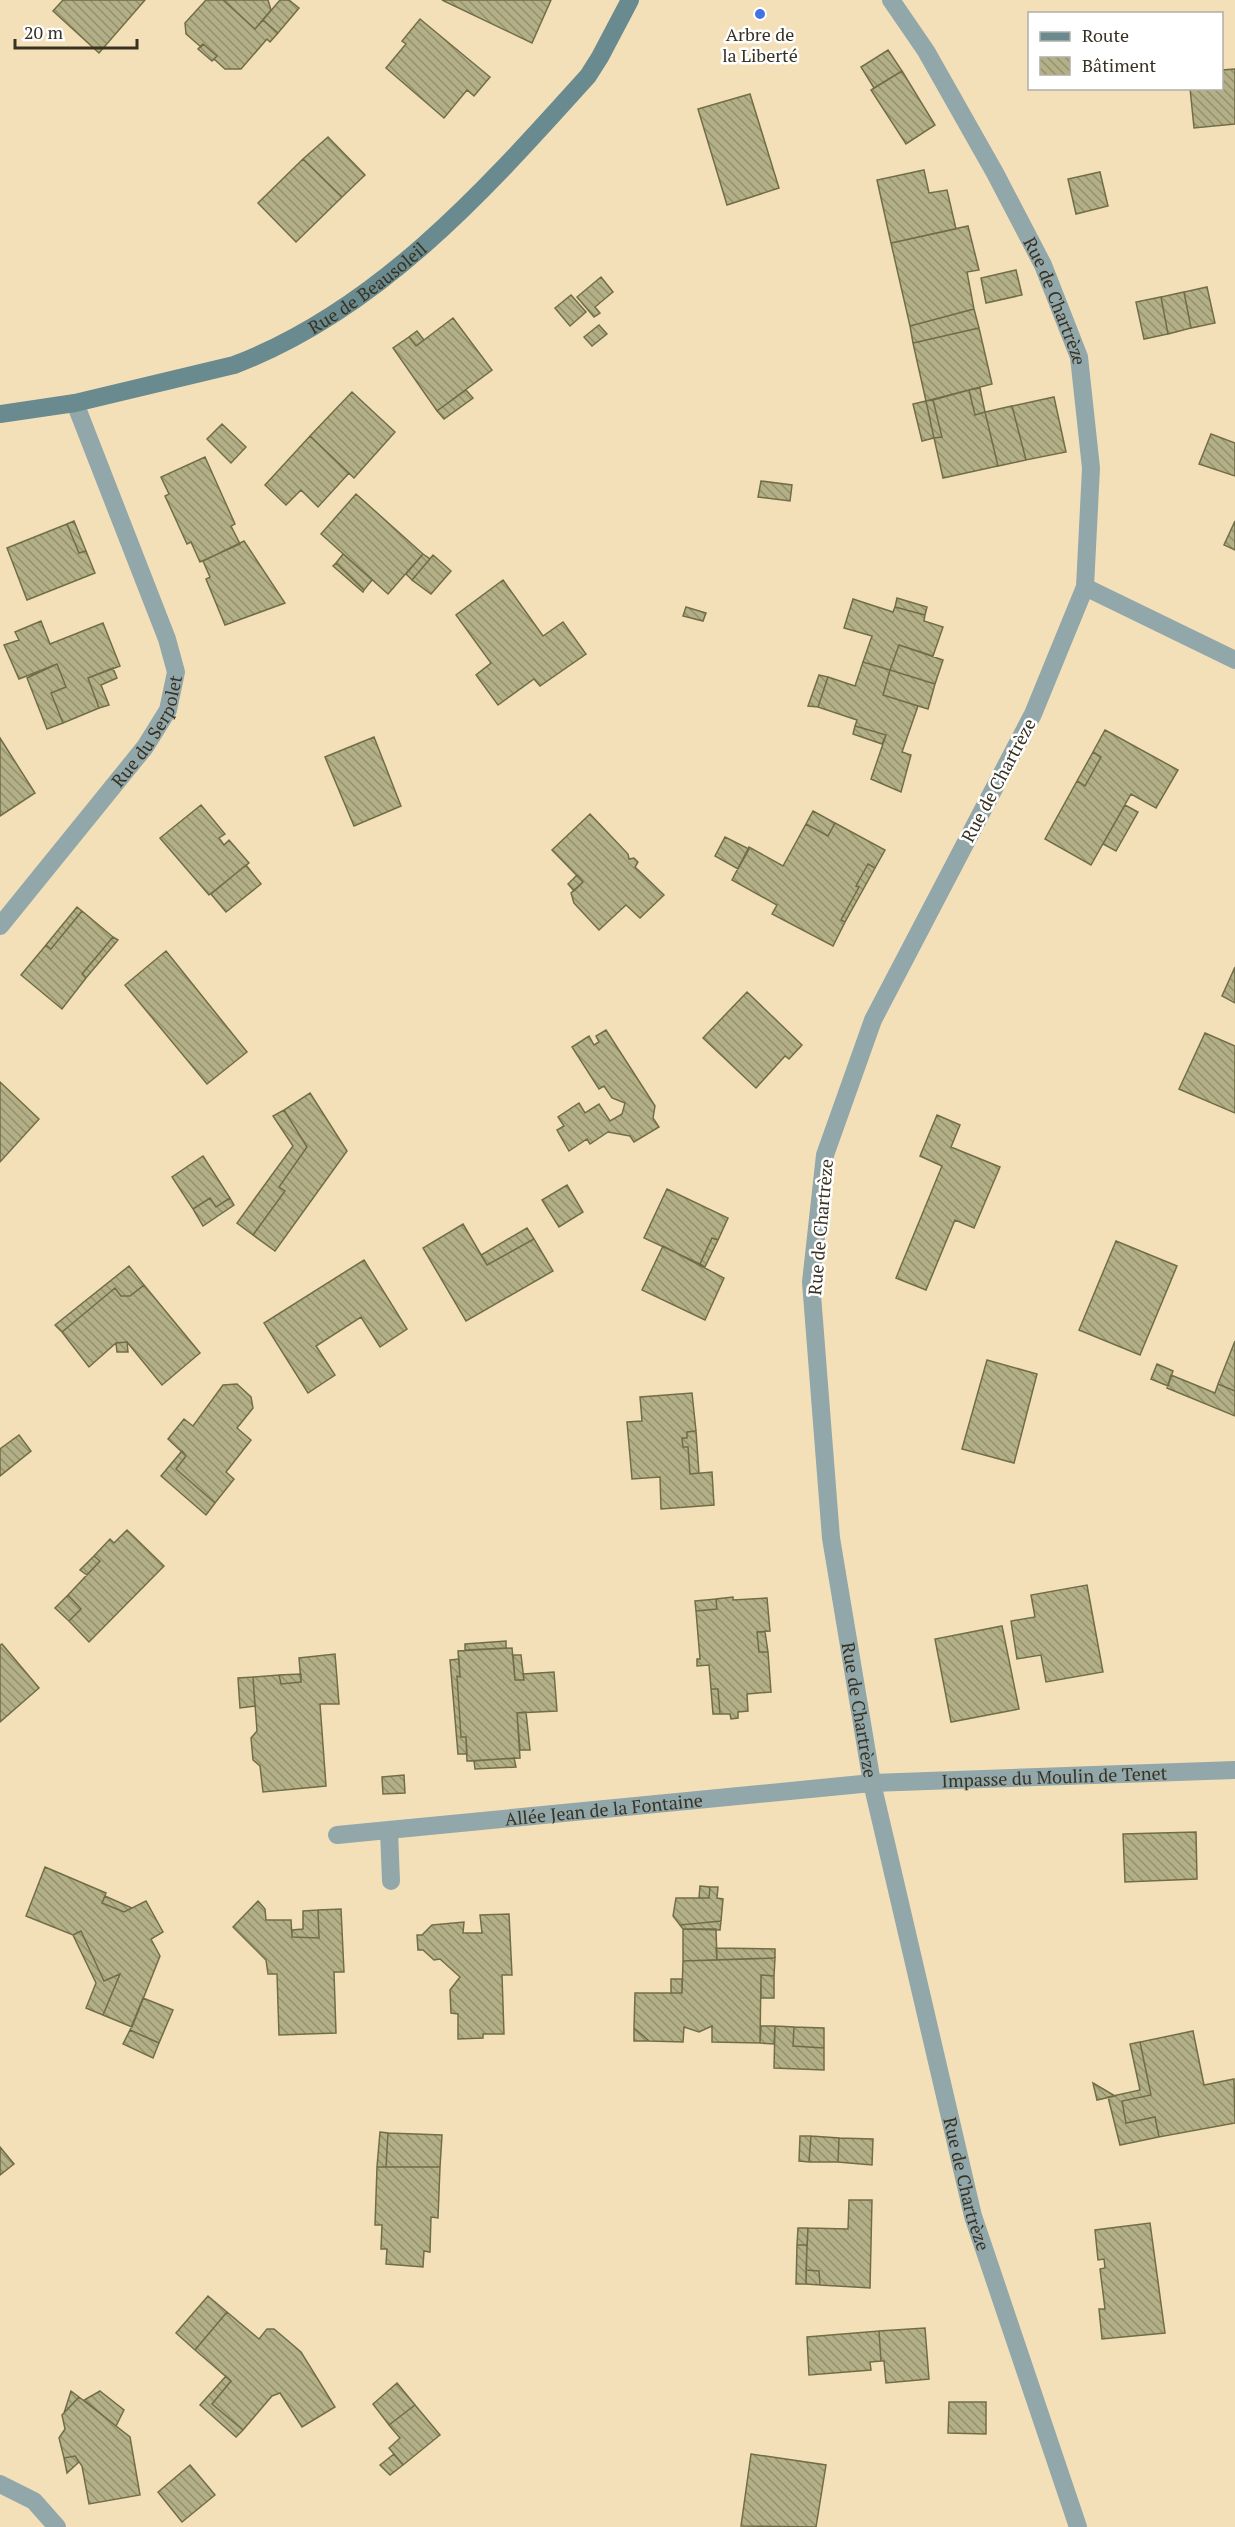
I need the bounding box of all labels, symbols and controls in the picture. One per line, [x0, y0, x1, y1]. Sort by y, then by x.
marker: Arbre de la Liberté [753, 7, 767, 21]
scale bar [15, 12, 136, 50]
legend [1028, 12, 1223, 90]
text: 20 m [24, 20, 64, 44]
place label: Arbre de la Liberté [722, 22, 798, 67]
text: Route [1082, 23, 1129, 47]
text: Bâtiment [1082, 53, 1157, 77]
street label: Rue de Chartrèze [1018, 233, 1092, 366]
street label: Rue de Beausoleil [304, 236, 431, 339]
street label: Rue du Serpolet [106, 672, 187, 792]
street label: Rue de Chartrèze [955, 714, 1041, 846]
street label: Rue de Chartrèze [802, 1158, 838, 1296]
street label: Rue de Chartrèze [837, 1640, 883, 1779]
street label: Impasse du Moulin de Tenet [941, 1760, 1168, 1793]
street label: Allée Jean de la Fontaine [504, 1788, 704, 1831]
street label: Rue de Chartrèze [938, 2115, 996, 2254]

